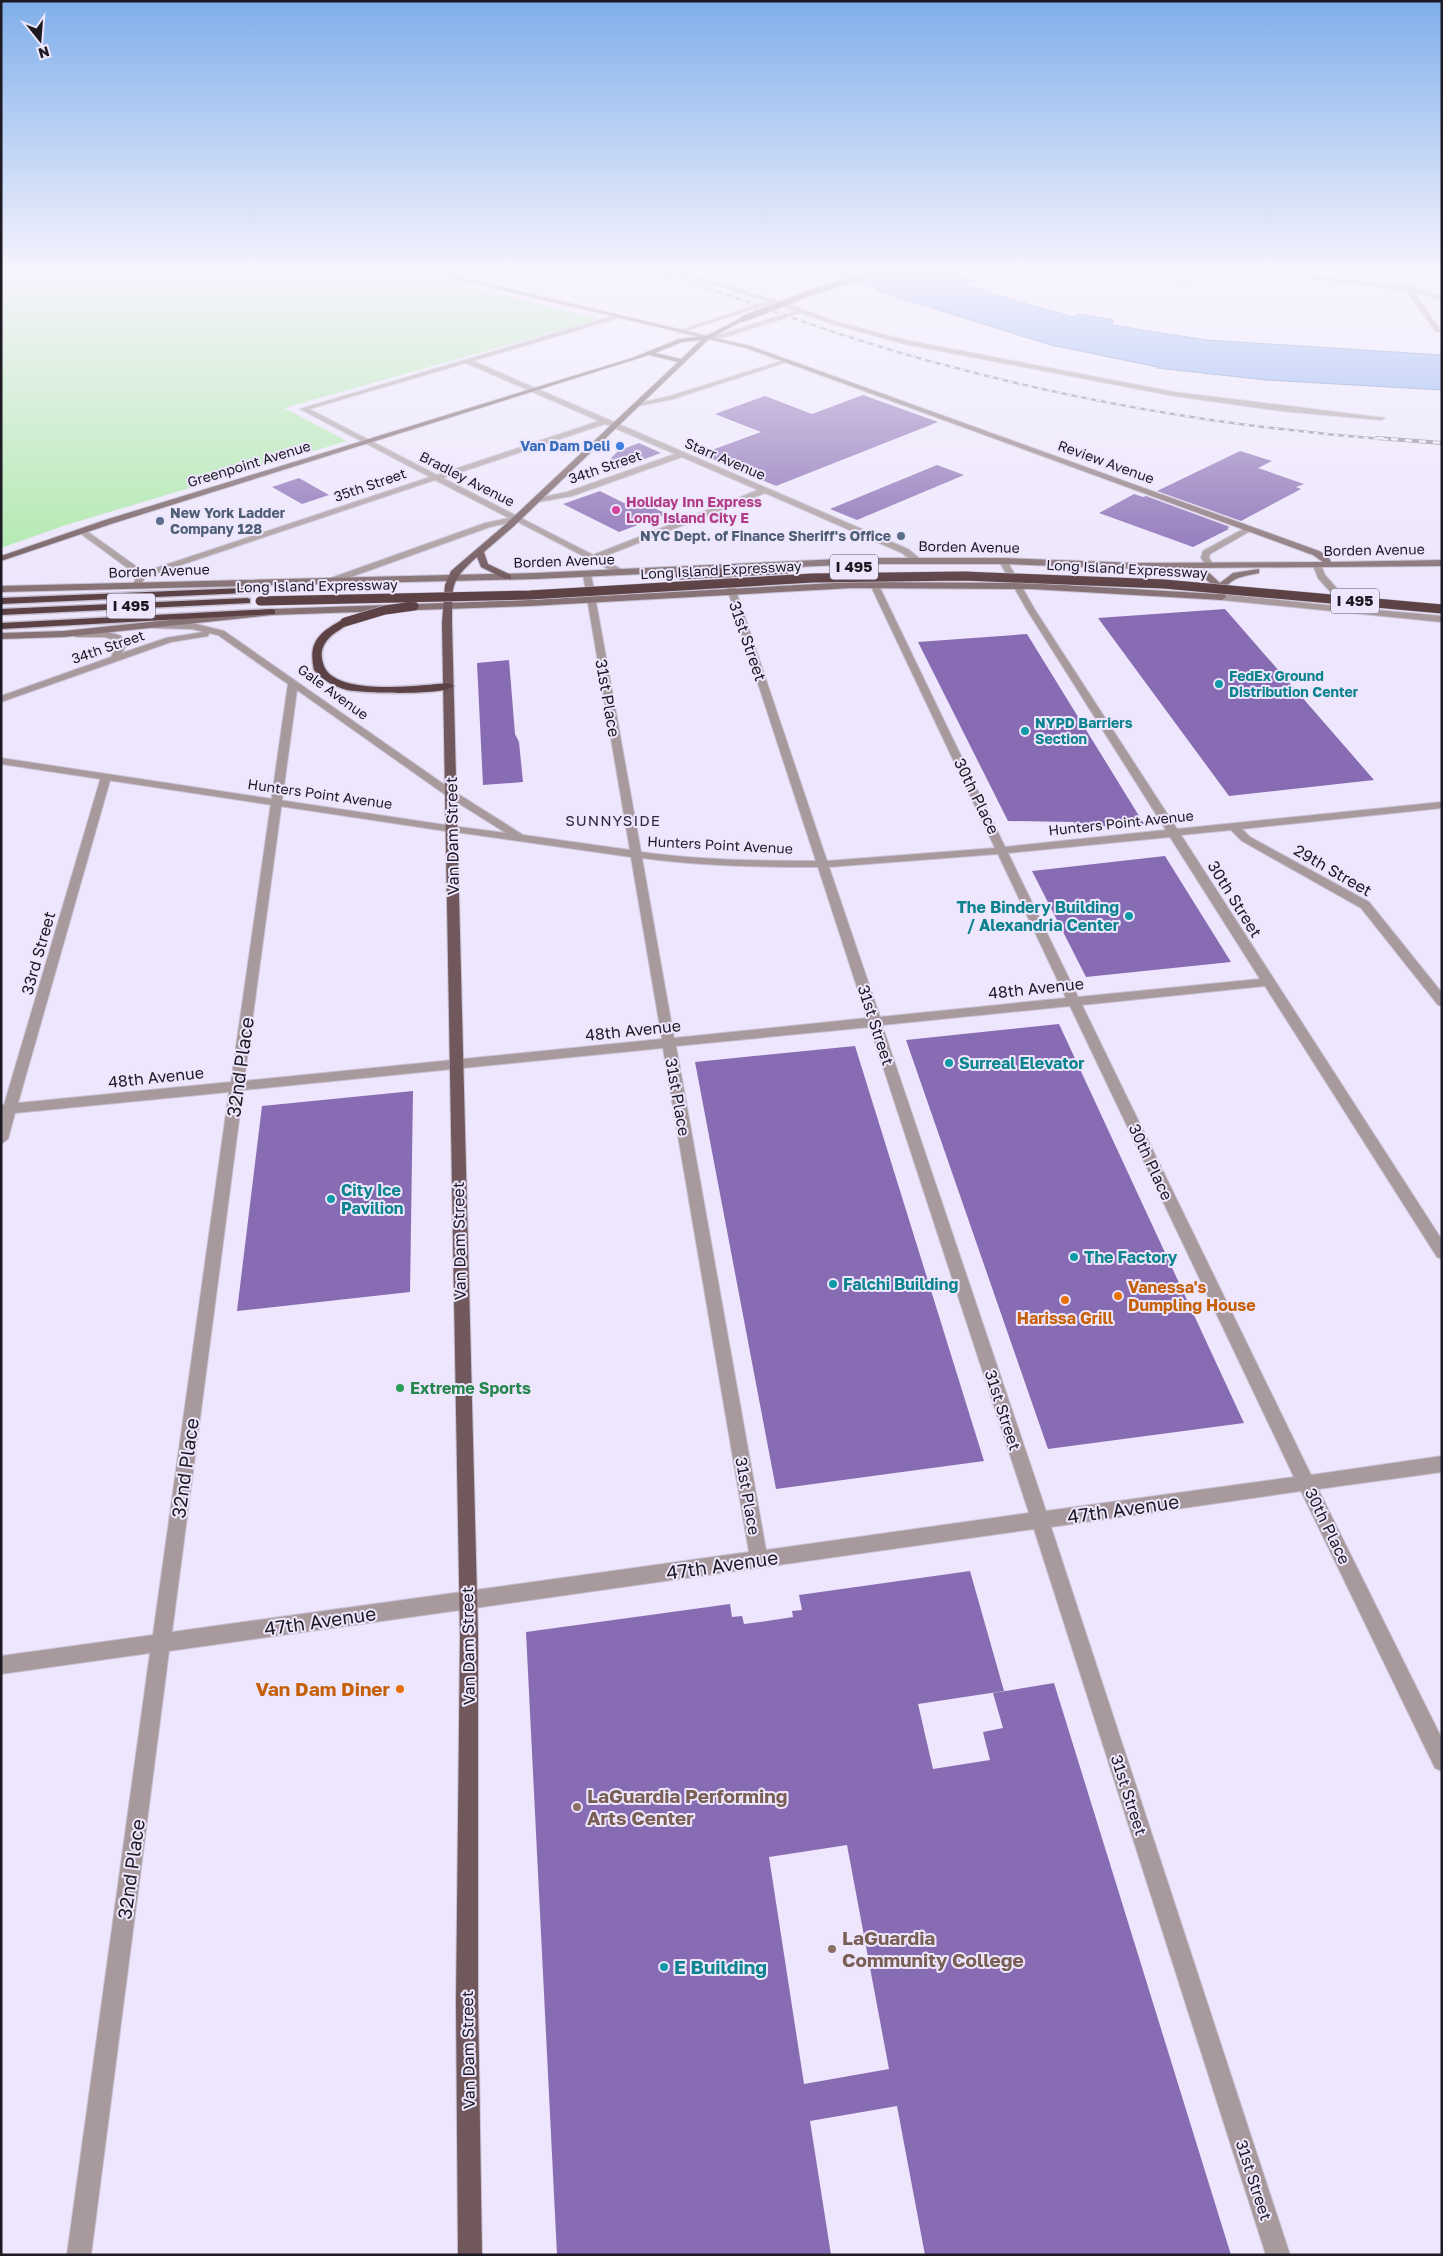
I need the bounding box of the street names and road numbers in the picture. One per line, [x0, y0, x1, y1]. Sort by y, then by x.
street label: Starr Avenue [682, 434, 768, 483]
street label: Review Avenue [1056, 436, 1157, 487]
street label: Greenpoint Avenue [185, 437, 312, 490]
street label: 34th Street [566, 446, 643, 487]
street label: Bradley Avenue [417, 447, 517, 510]
street label: 35th Street [331, 464, 408, 505]
street label: Borden Avenue [918, 537, 1020, 556]
street label: Borden Avenue [1323, 540, 1425, 559]
street label: Borden Avenue [513, 550, 615, 571]
road number: I 495 [830, 554, 878, 580]
street label: Long Island Expressway [1046, 556, 1208, 581]
street label: Long Island Expressway [640, 557, 802, 582]
street label: Borden Avenue [108, 560, 210, 581]
street label: Long Island Expressway [236, 576, 398, 595]
road number: I 495 [1331, 588, 1379, 614]
road number: I 495 [107, 594, 155, 618]
street label: 31st Street [725, 598, 771, 684]
street label: 34th Street [69, 626, 146, 667]
street label: 31st Place [591, 658, 625, 738]
street label: Gale Avenue [295, 660, 372, 723]
street label: 30th Place [950, 755, 1004, 837]
street label: Hunters Point Avenue [247, 775, 393, 812]
street label: Van Dam Street [441, 777, 463, 895]
street label: Hunters Point Avenue [1048, 806, 1194, 839]
street label: Hunters Point Avenue [647, 832, 793, 857]
street label: 29th Street [1291, 840, 1375, 900]
street label: 30th Street [1203, 857, 1267, 941]
street label: 33rd Street [17, 909, 59, 997]
street label: 48th Avenue [987, 973, 1085, 1003]
street label: 31st Street [854, 982, 898, 1068]
street label: 32nd Place [221, 1015, 258, 1118]
street label: 48th Avenue [584, 1015, 682, 1045]
street label: 31st Place [661, 1057, 695, 1137]
street label: 48th Avenue [107, 1062, 205, 1092]
street label: 30th Place [1125, 1121, 1177, 1203]
street label: Van Dam Street [448, 1182, 470, 1300]
street label: 31st Street [981, 1367, 1025, 1453]
street label: 32nd Place [166, 1416, 203, 1519]
street label: 31st Place [731, 1456, 765, 1536]
street label: 30th Place [1301, 1485, 1355, 1567]
street label: 47th Avenue [1065, 1489, 1180, 1528]
street label: 47th Avenue [664, 1545, 779, 1584]
street label: Van Dam Street [457, 1587, 479, 1705]
street label: 47th Avenue [262, 1601, 377, 1640]
street label: 31st Street [1107, 1752, 1151, 1838]
street label: 32nd Place [112, 1817, 149, 1920]
street label: Van Dam Street [457, 1991, 479, 2109]
street label: 31st Street [1232, 2137, 1276, 2223]

